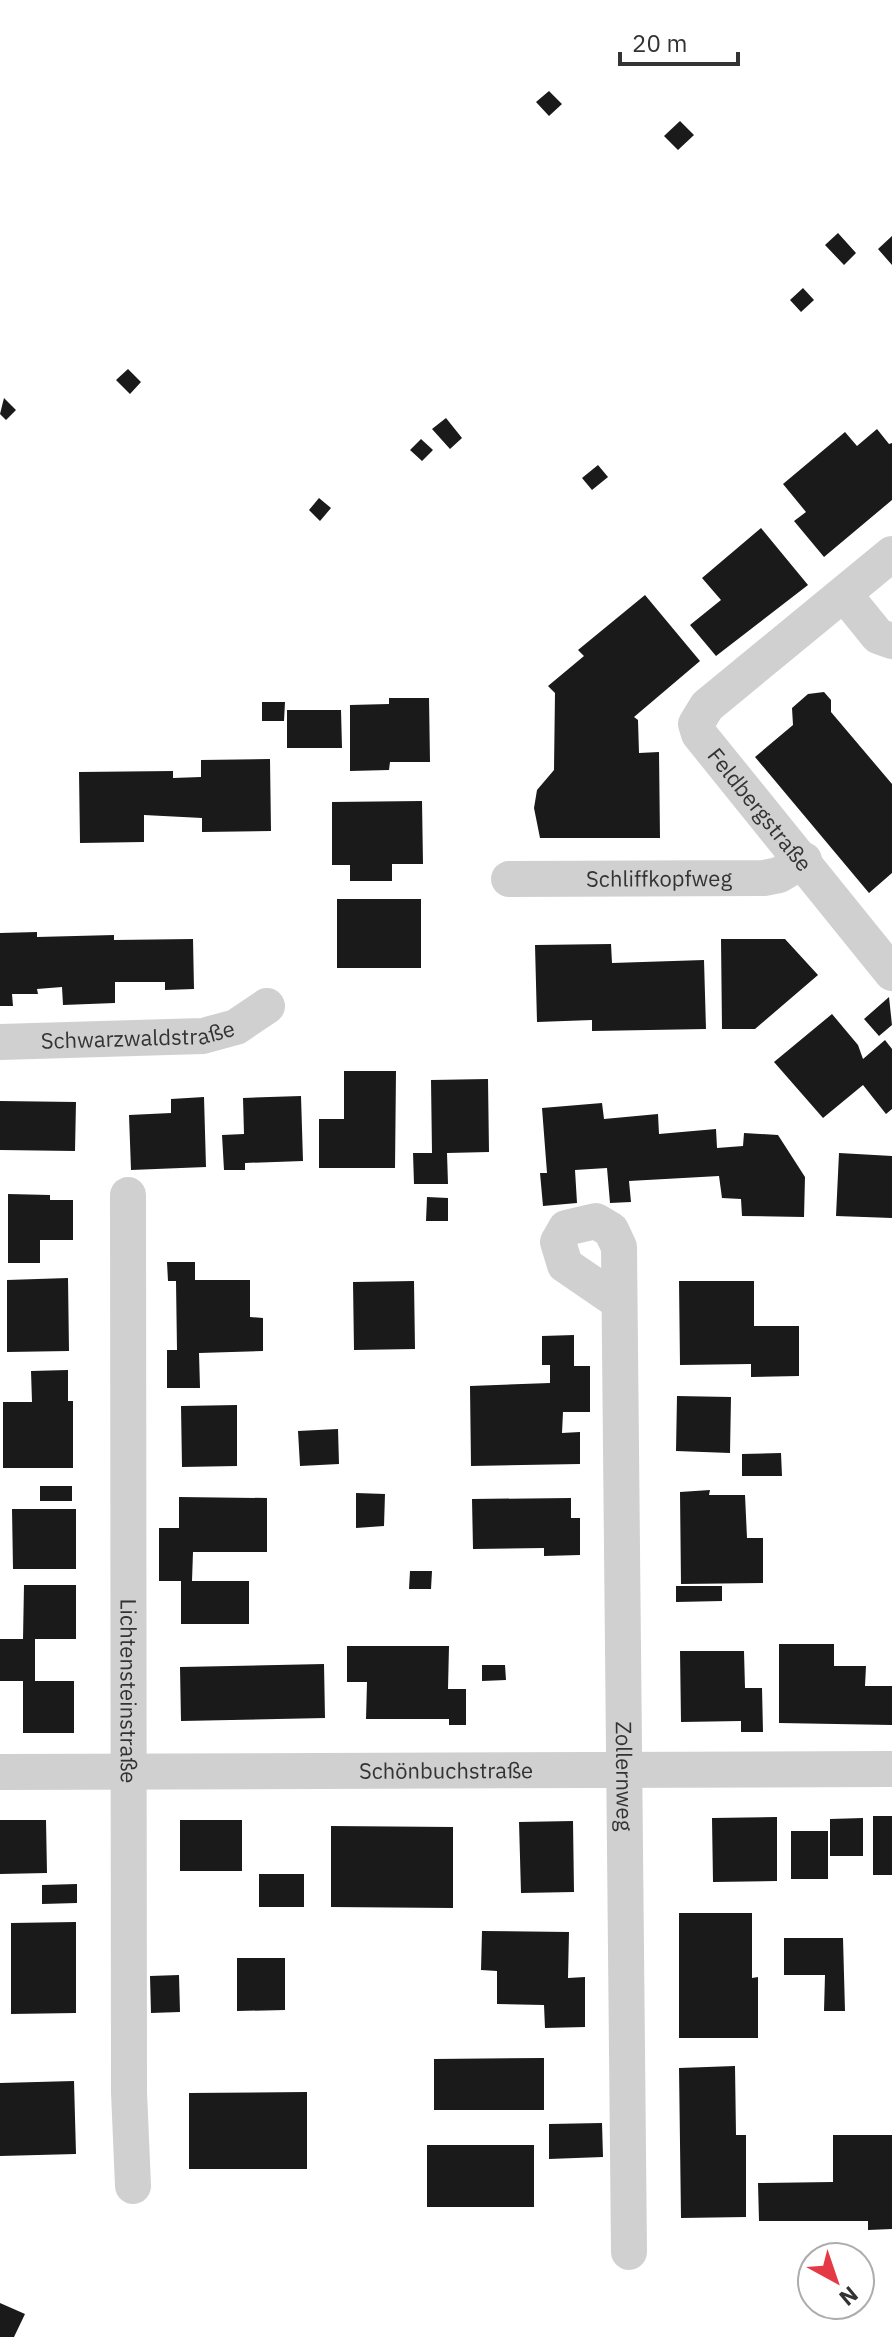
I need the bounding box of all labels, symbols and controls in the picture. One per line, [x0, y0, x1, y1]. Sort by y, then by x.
scale bar [620, 16, 738, 66]
text: 20 m [632, 27, 687, 59]
street label: Feldbergstraße [702, 741, 819, 877]
street label: Schliffkopfweg [586, 863, 732, 893]
street label: Schwarzwaldstraße [40, 1013, 238, 1055]
street label: Lichtensteinstraße [114, 1599, 144, 1783]
street label: Zollernweg [610, 1721, 640, 1832]
street label: Schönbuchstraße [359, 1755, 533, 1785]
north arrow [796, 2241, 876, 2321]
text: N [834, 2280, 865, 2313]

